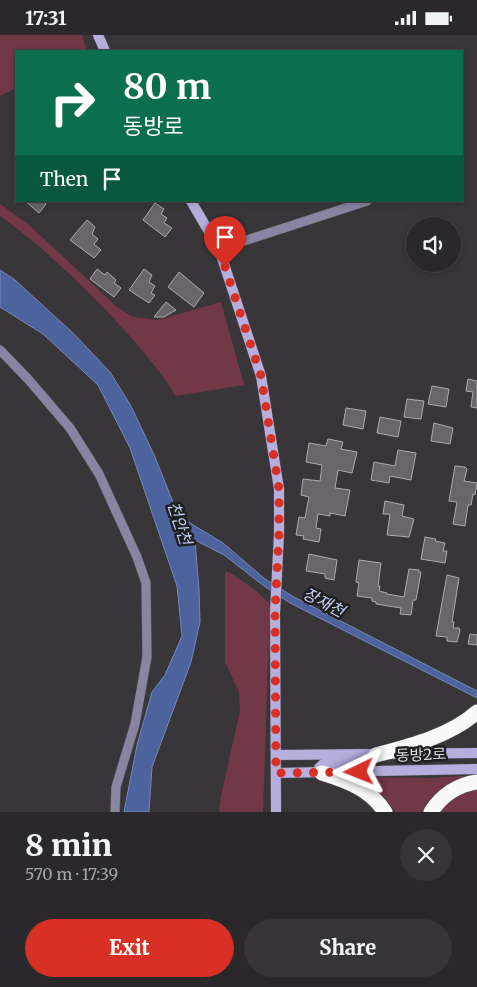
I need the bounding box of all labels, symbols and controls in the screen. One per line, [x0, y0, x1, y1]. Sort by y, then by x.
text: 17:31 [25, 6, 67, 30]
text: 80 m [123, 65, 211, 109]
icon: right [40, 70, 105, 135]
text: 동방로 [123, 112, 184, 140]
icon: arrive [98, 165, 126, 193]
text: Then [40, 167, 88, 191]
pin [204, 216, 246, 267]
map controls [406, 217, 461, 272]
button: sound [406, 217, 461, 272]
icon: arrive [211, 223, 239, 251]
water label: 천안천 [164, 499, 197, 549]
water label: 장재천 [300, 583, 350, 622]
street label: 동방2로 [396, 744, 446, 765]
position arrow [332, 745, 384, 797]
text: 8 min [25, 826, 112, 864]
button: close [400, 829, 452, 881]
text: 570 m · 17:39 [25, 864, 118, 884]
button: Exit [25, 919, 234, 977]
button: Share [244, 919, 452, 977]

